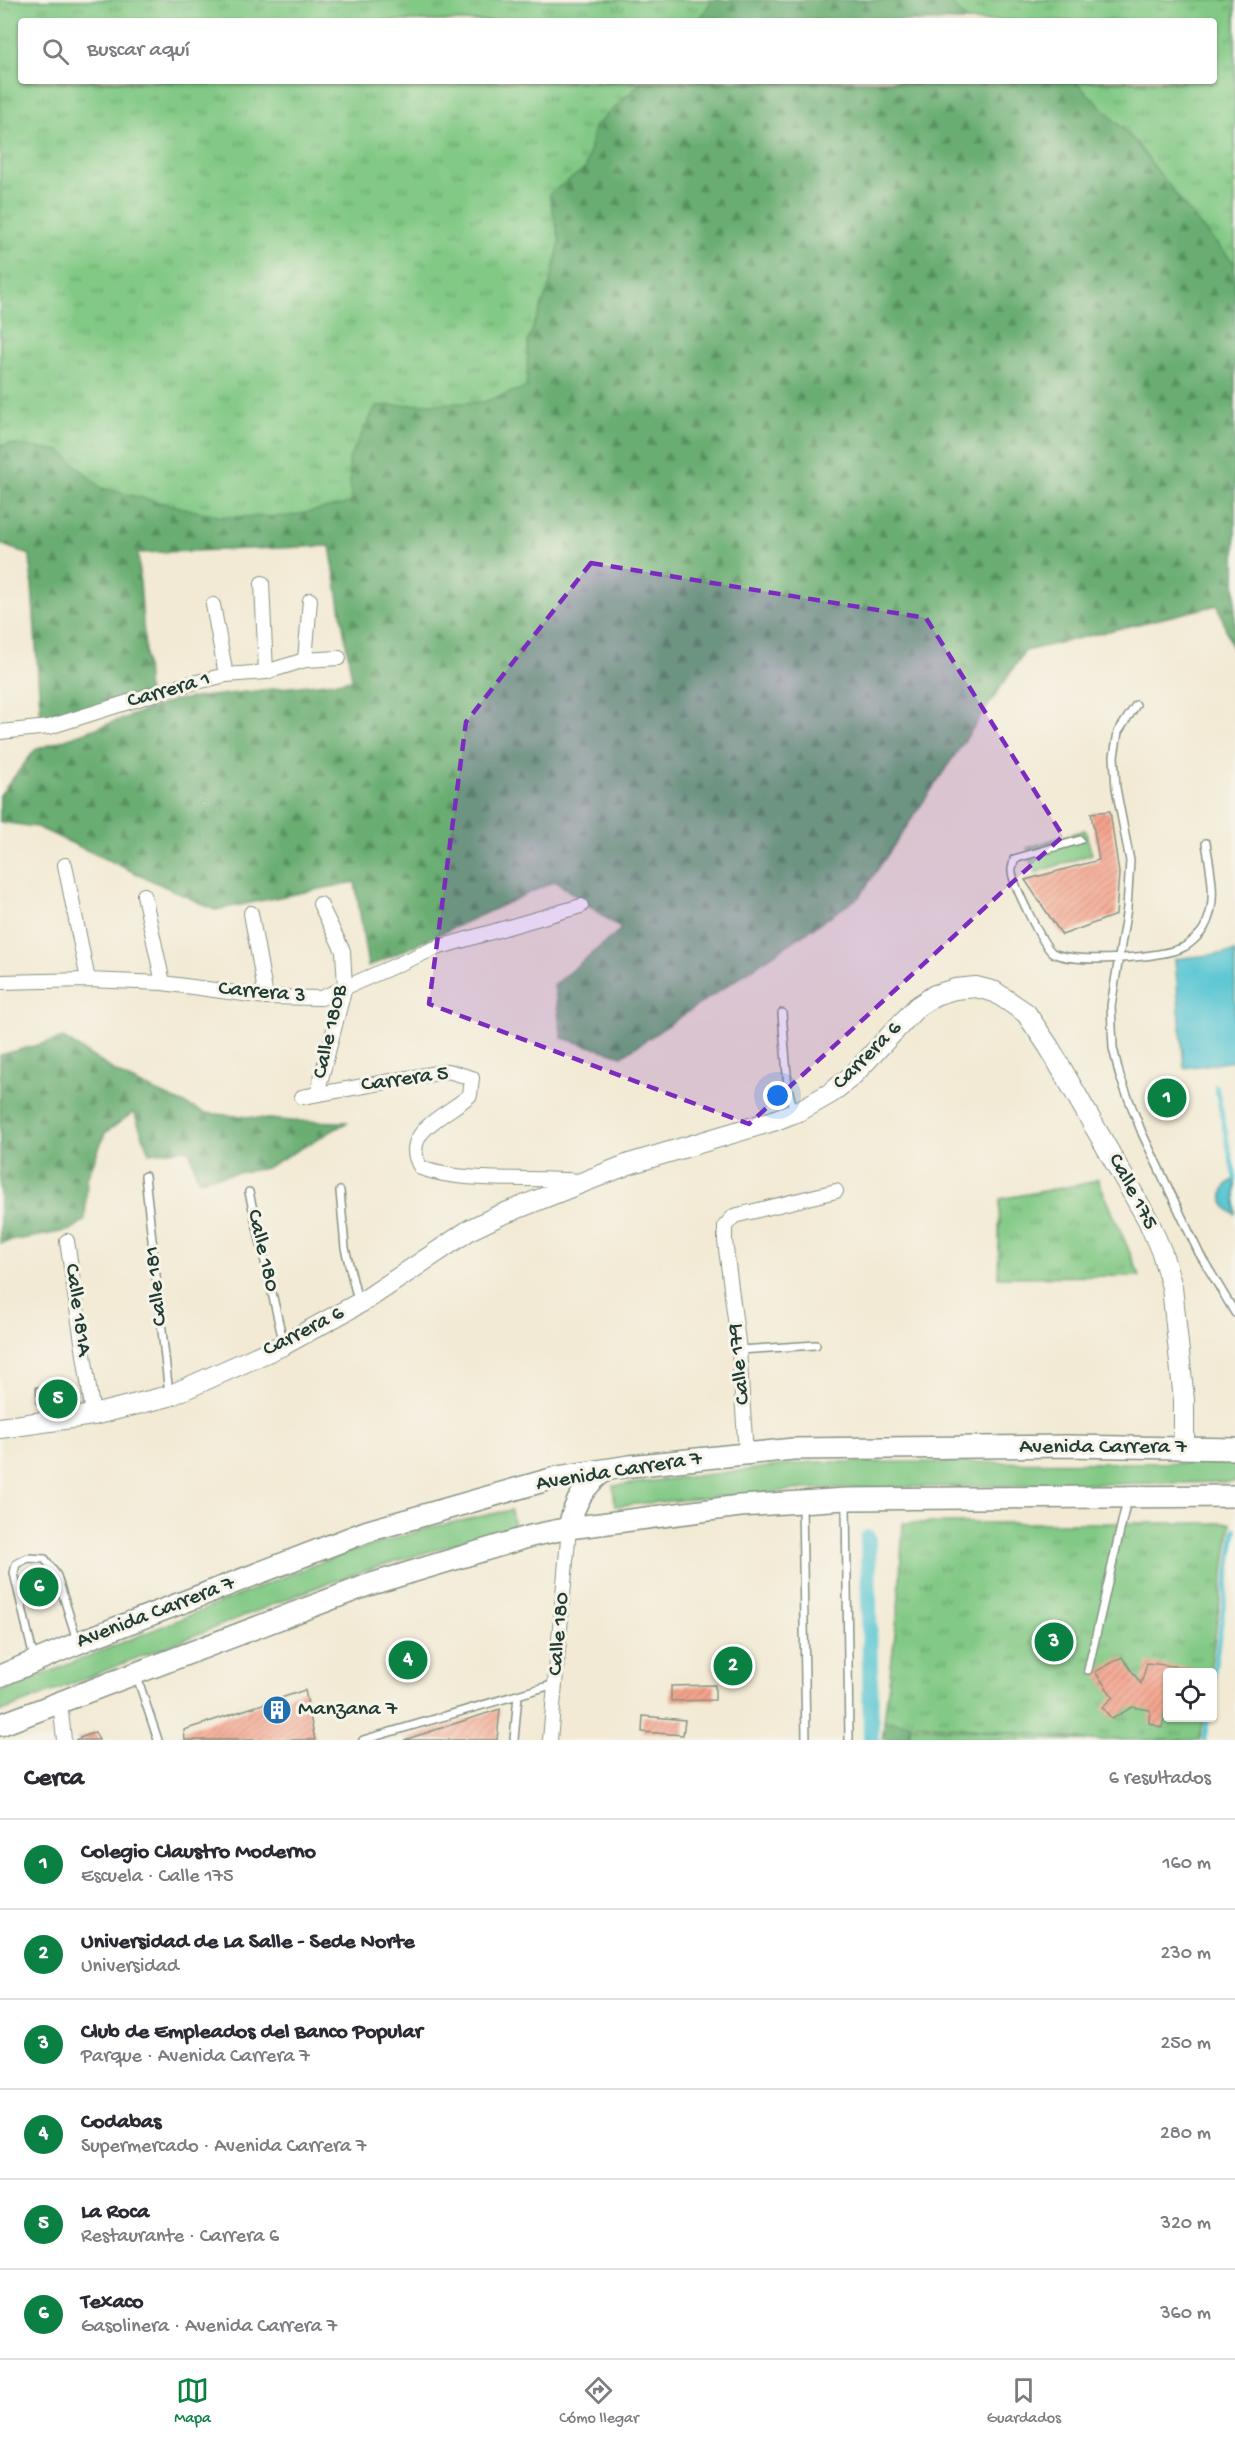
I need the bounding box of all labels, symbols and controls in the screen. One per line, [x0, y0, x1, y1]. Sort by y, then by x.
search box [18, 18, 1217, 84]
icon: search [39, 35, 72, 68]
text: Buscar aquí [87, 38, 190, 64]
street label: Carrera 1 [124, 667, 214, 715]
street label: Carrera 3 [217, 976, 307, 1010]
street label: Calle 180B [308, 982, 355, 1081]
street label: Carrera 6 [828, 1015, 909, 1096]
street label: Carrera 5 [360, 1061, 450, 1099]
pin: 1 [1148, 1076, 1186, 1120]
your location [763, 1081, 792, 1110]
street label: Calle 175 [1101, 1150, 1163, 1234]
street label: Calle 180 [240, 1207, 284, 1295]
street label: Calle 181 [140, 1245, 174, 1327]
street label: Calle 181A [58, 1262, 96, 1359]
street label: Carrera 6 [259, 1300, 350, 1363]
street label: Calle 179 [723, 1322, 757, 1406]
pin: 5 [38, 1376, 78, 1422]
street label: Avenida Carrera 7 [1019, 1435, 1187, 1461]
street label: Avenida Carrera 7 [534, 1446, 704, 1498]
pin: 6 [20, 1564, 58, 1610]
street label: Avenida Carrera 7 [73, 1571, 239, 1655]
street label: Calle 180 [543, 1591, 577, 1677]
pin: 3 [1034, 1620, 1074, 1664]
pin: 4 [388, 1638, 428, 1682]
pin: 2 [714, 1644, 752, 1688]
map controls [1163, 1668, 1217, 1722]
button: locate [1163, 1668, 1217, 1722]
building icon: Manzana 7 [261, 1694, 293, 1726]
place label: Manzana 7 [298, 1697, 398, 1723]
text: Cerca [24, 1764, 84, 1795]
text: 6 resultados [1109, 1768, 1211, 1791]
text: Colegio Claustro Moderno [81, 1840, 316, 1866]
text: 1 [39, 1853, 48, 1876]
text: 160 m [1162, 1853, 1211, 1876]
text: Escuela · Calle 175 [81, 1866, 233, 1889]
text: Universidad de La Salle - Sede Norte [81, 1930, 414, 1956]
text: 2 [39, 1943, 48, 1966]
text: 230 m [1161, 1943, 1211, 1966]
text: Universidad [81, 1956, 179, 1979]
text: Club de Empleados del Banco Popular [81, 2020, 422, 2046]
text: 3 [38, 2033, 49, 2056]
text: 250 m [1160, 2033, 1211, 2056]
text: Parque · Avenida Carrera 7 [81, 2046, 310, 2069]
text: Codabas [81, 2110, 161, 2136]
text: 4 [39, 2123, 48, 2146]
text: 280 m [1160, 2123, 1211, 2146]
text: Supermercado · Avenida Carrera 7 [81, 2136, 366, 2159]
text: La Roca [81, 2200, 149, 2226]
text: 5 [38, 2213, 49, 2236]
text: 320 m [1161, 2213, 1211, 2236]
text: Restaurante · Carrera 6 [81, 2226, 279, 2249]
text: Texaco [81, 2290, 144, 2316]
text: 6 [38, 2303, 49, 2326]
text: 360 m [1160, 2303, 1211, 2326]
text: Gasolinera · Avenida Carrera 7 [81, 2316, 337, 2339]
tab: Mapa [174, 2374, 211, 2429]
tab: Cómo llegar [559, 2374, 639, 2429]
tab: Guardados [987, 2374, 1061, 2429]

